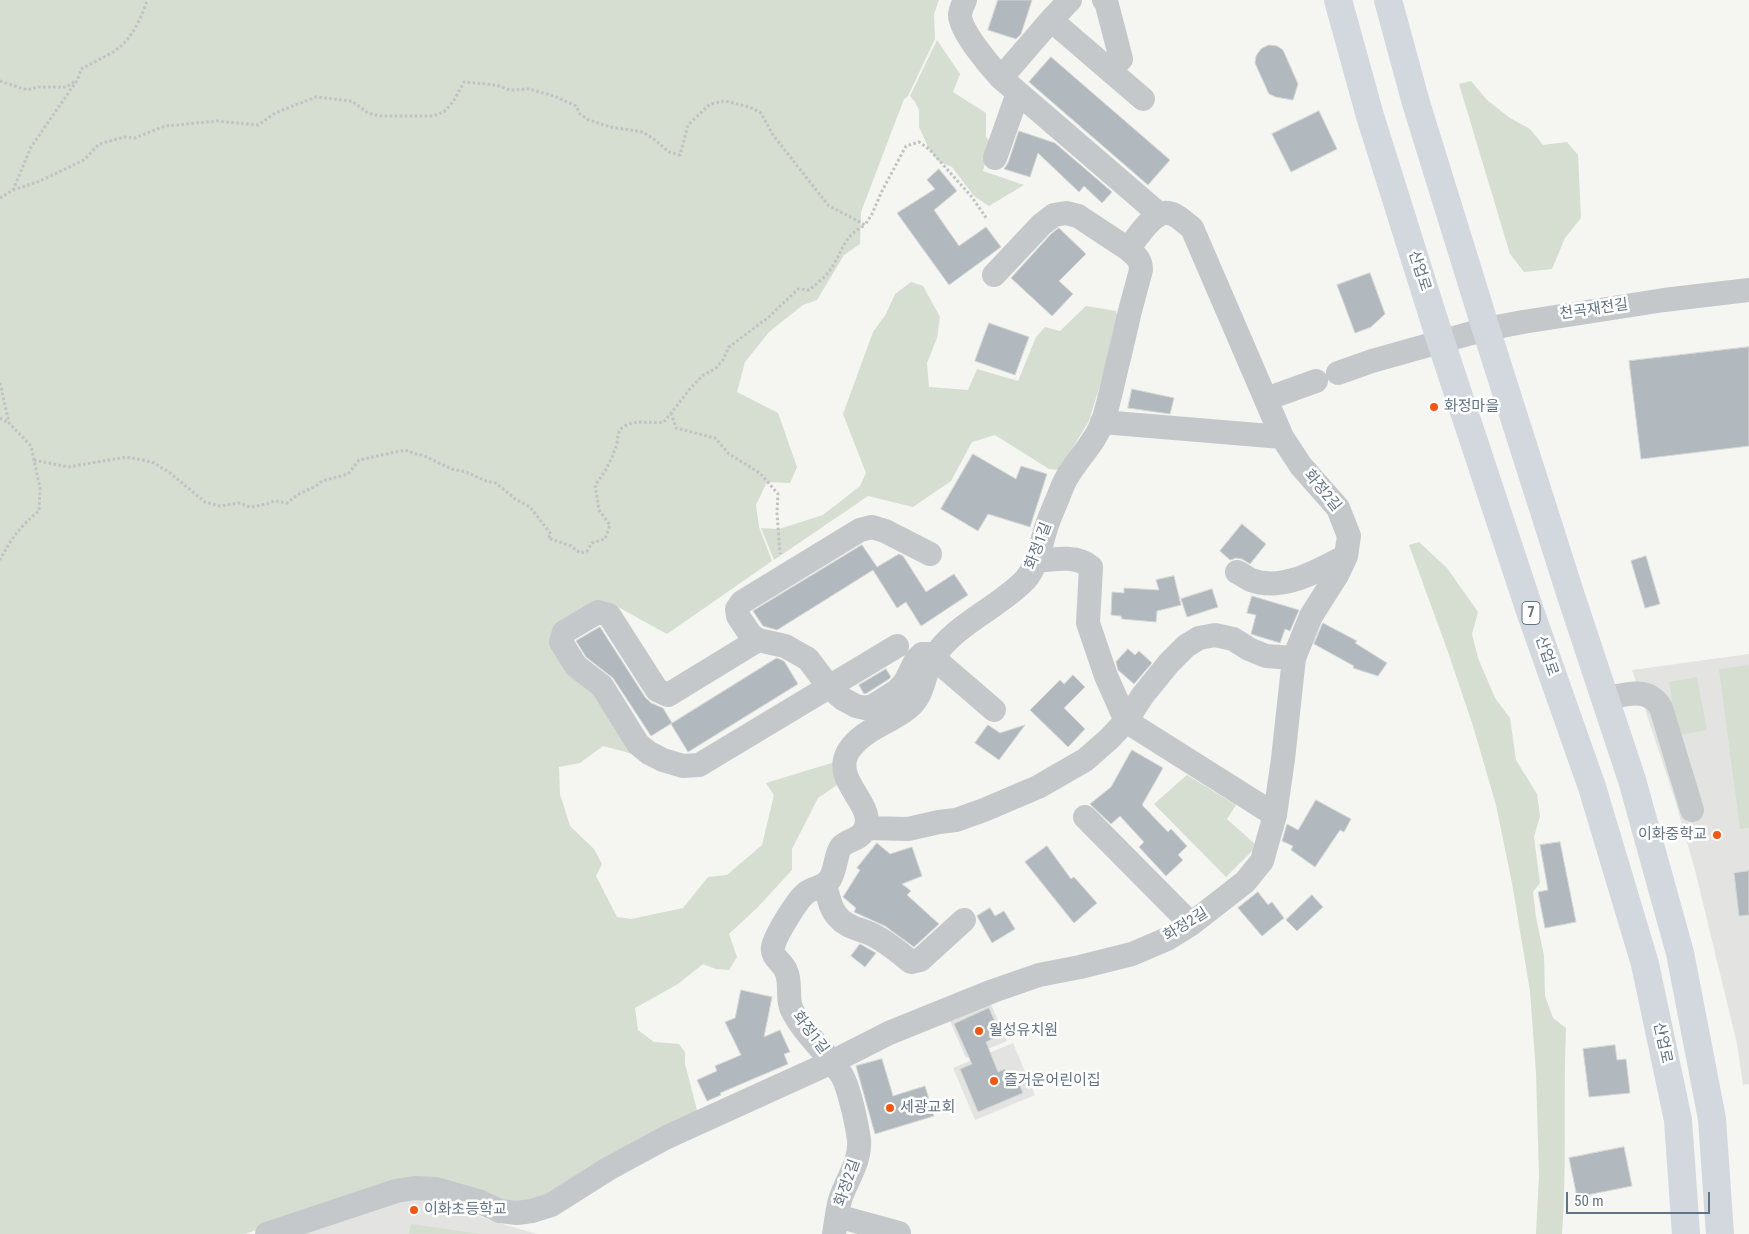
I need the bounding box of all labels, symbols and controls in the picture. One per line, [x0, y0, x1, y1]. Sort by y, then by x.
street label: 산업로 [1404, 249, 1434, 293]
street label: 천곡재전길 [1559, 296, 1629, 324]
place label: 화정마을 [1444, 398, 1499, 416]
marker: 화정마을 [1428, 401, 1440, 413]
street label: 화정2길 [1300, 466, 1344, 516]
street label: 화정1길 [1022, 520, 1056, 572]
road number: 7 [1522, 602, 1540, 624]
street label: 산업로 [1531, 633, 1561, 679]
place label: 이화중학교 [1638, 826, 1707, 844]
marker: 이화중학교 [1711, 829, 1723, 841]
street label: 화정2길 [1161, 904, 1211, 946]
street label: 화정1길 [788, 1008, 832, 1058]
street label: 산업로 [1649, 1021, 1675, 1065]
place label: 월성유치원 [989, 1022, 1058, 1040]
marker: 월성유치원 [973, 1025, 985, 1037]
place label: 즐거운어린이집 [1004, 1072, 1101, 1090]
marker: 즐거운어린이집 [988, 1075, 1000, 1087]
place label: 세광교회 [900, 1099, 955, 1117]
marker: 세광교회 [884, 1102, 896, 1114]
street label: 화정2길 [832, 1157, 864, 1209]
scale bar [1569, 1182, 1713, 1214]
text: 50 m [1574, 1192, 1604, 1210]
place label: 이화초등학교 [424, 1201, 507, 1219]
marker: 이화초등학교 [408, 1204, 420, 1216]

